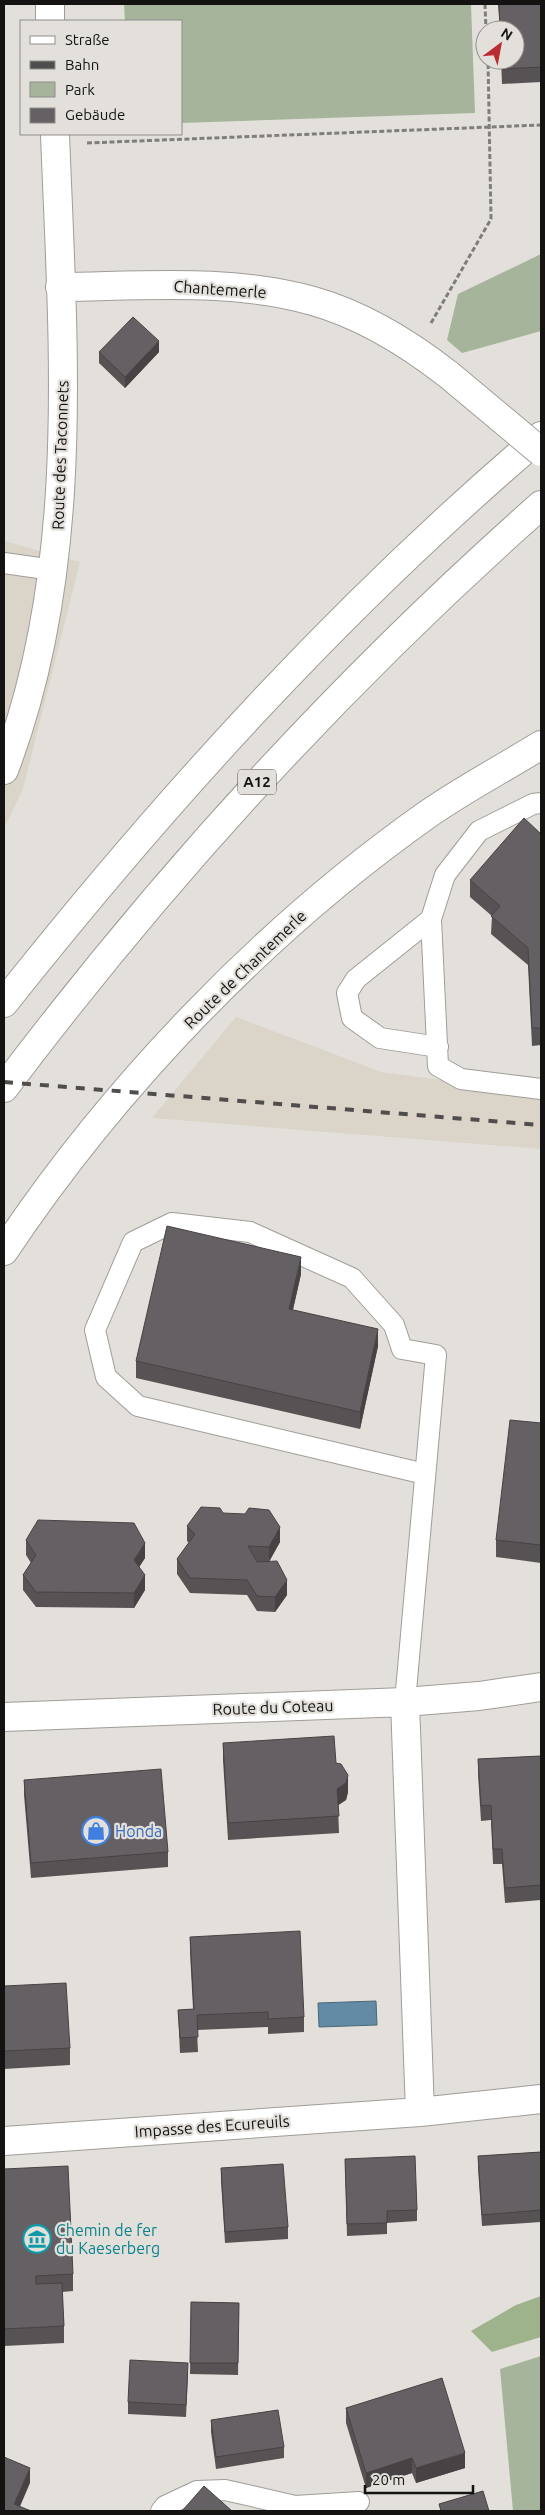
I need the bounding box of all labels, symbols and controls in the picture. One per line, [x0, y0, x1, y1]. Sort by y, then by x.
legend [20, 20, 182, 135]
north arrow [475, 20, 525, 70]
text: N [498, 24, 516, 44]
text: Straße [65, 31, 109, 48]
text: Bahn [65, 56, 99, 73]
text: Park [65, 81, 95, 98]
text: Gebäude [65, 106, 125, 123]
street label: Chantemerle [173, 277, 267, 301]
street label: Route des Taconnets [48, 380, 72, 530]
road number: A12 [238, 770, 276, 794]
street label: Route de Chantemerle [180, 906, 310, 1032]
street label: Route du Coteau [212, 1696, 334, 1718]
shop icon: Honda [81, 1816, 111, 1846]
place label: Honda [115, 1822, 162, 1840]
street label: Impasse des Ecureuils [134, 2112, 290, 2140]
place label: Chemin de fer du Kaeserberg [56, 2221, 160, 2257]
museum icon: Chemin de fer du Kaeserberg [22, 2224, 52, 2254]
scale bar [365, 2462, 472, 2494]
text: 20 m [372, 2471, 405, 2488]

